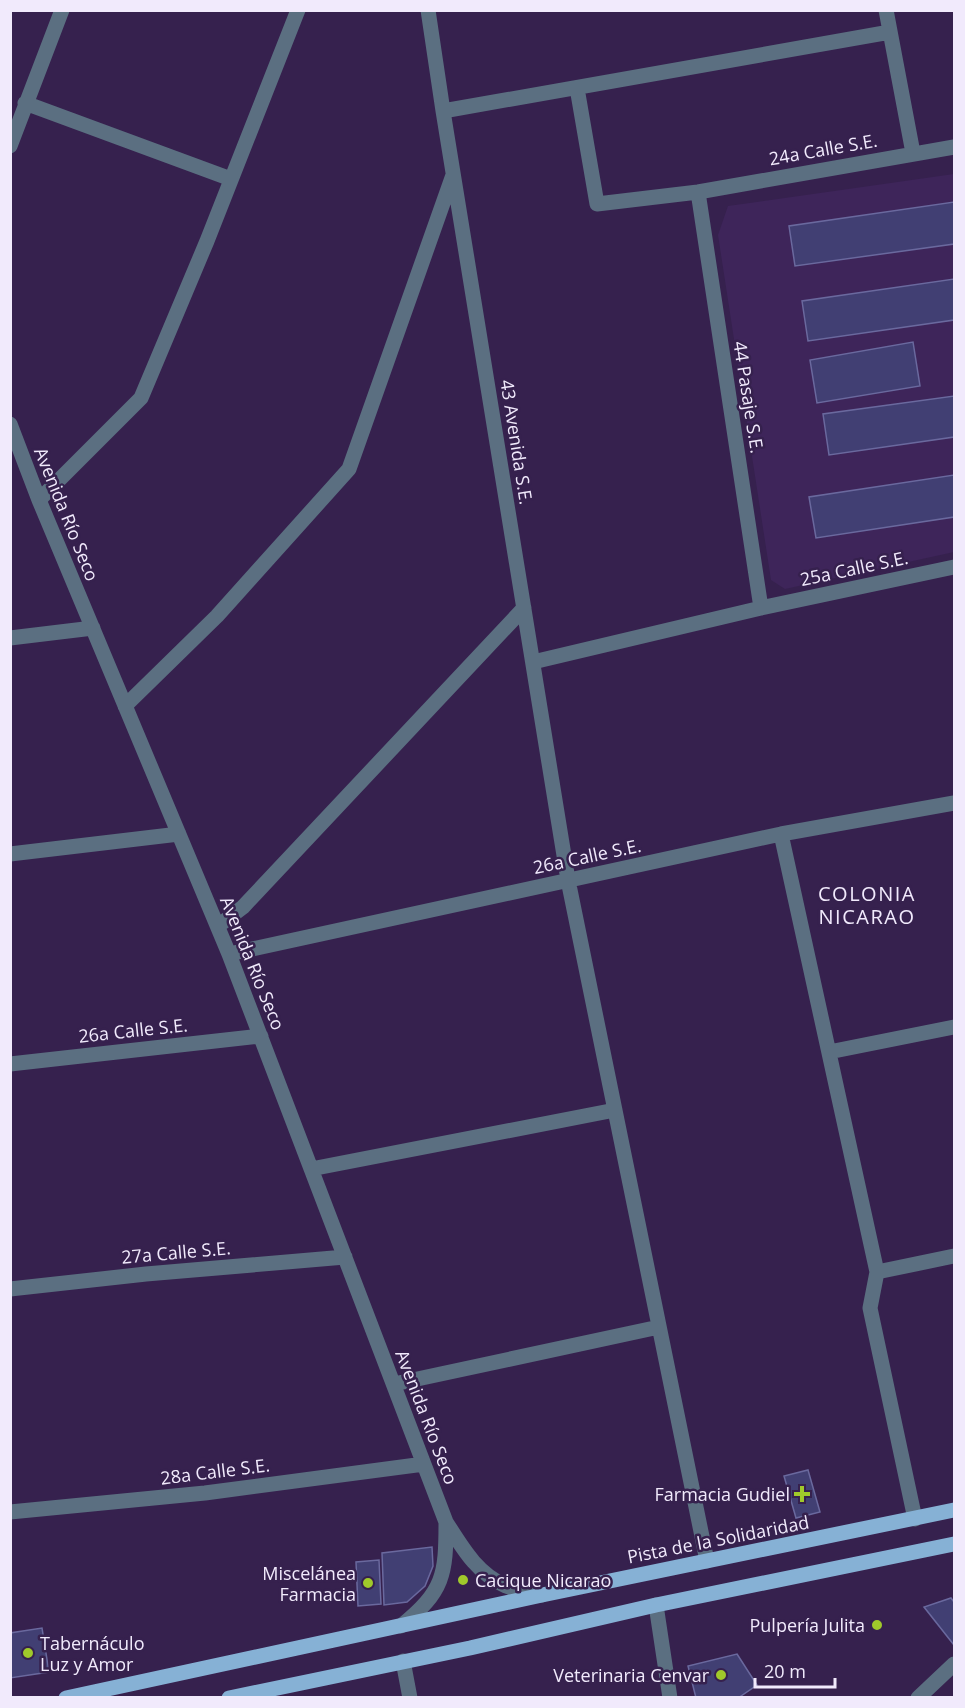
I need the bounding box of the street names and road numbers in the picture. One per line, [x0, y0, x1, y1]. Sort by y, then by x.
street label: 24a Calle S.E. [767, 128, 879, 170]
street label: 44 Pasaje S.E. [728, 339, 770, 455]
street label: 43 Avenida S.E. [495, 378, 539, 506]
street label: Avenida Río Seco [29, 444, 105, 584]
street label: 25a Calle S.E. [798, 545, 910, 591]
street label: 26a Calle S.E. [531, 833, 643, 879]
street label: Avenida Río Seco [215, 893, 291, 1033]
street label: 26a Calle S.E. [77, 1012, 189, 1048]
street label: 27a Calle S.E. [120, 1235, 232, 1269]
street label: Avenida Río Seco [390, 1346, 464, 1488]
street label: 28a Calle S.E. [159, 1452, 271, 1490]
street label: Pista de la Solidaridad [625, 1510, 811, 1568]

